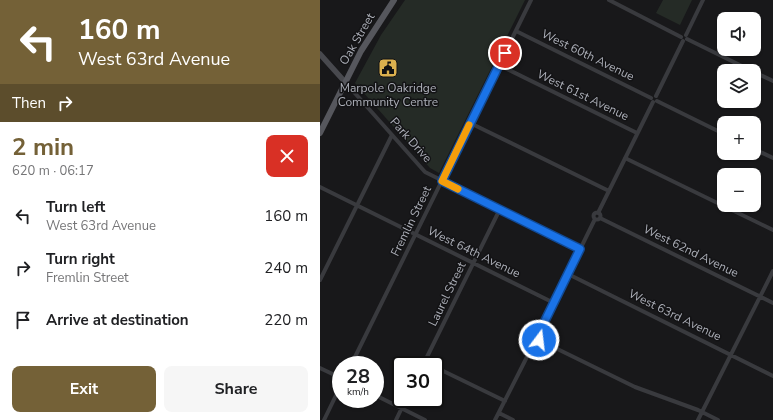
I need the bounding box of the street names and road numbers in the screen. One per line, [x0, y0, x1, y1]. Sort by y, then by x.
street label: Oak Street [336, 9, 379, 68]
street label: West 60th Avenue [539, 26, 637, 84]
street label: West 61st Avenue [534, 66, 632, 124]
street label: Park Drive [386, 114, 436, 166]
street label: Fremlin Street [387, 182, 435, 259]
street label: West 62nd Avenue [641, 221, 741, 281]
street label: West 64th Avenue [425, 223, 523, 281]
street label: Laurel Street [425, 259, 470, 329]
street label: West 63rd Avenue [626, 286, 724, 344]

